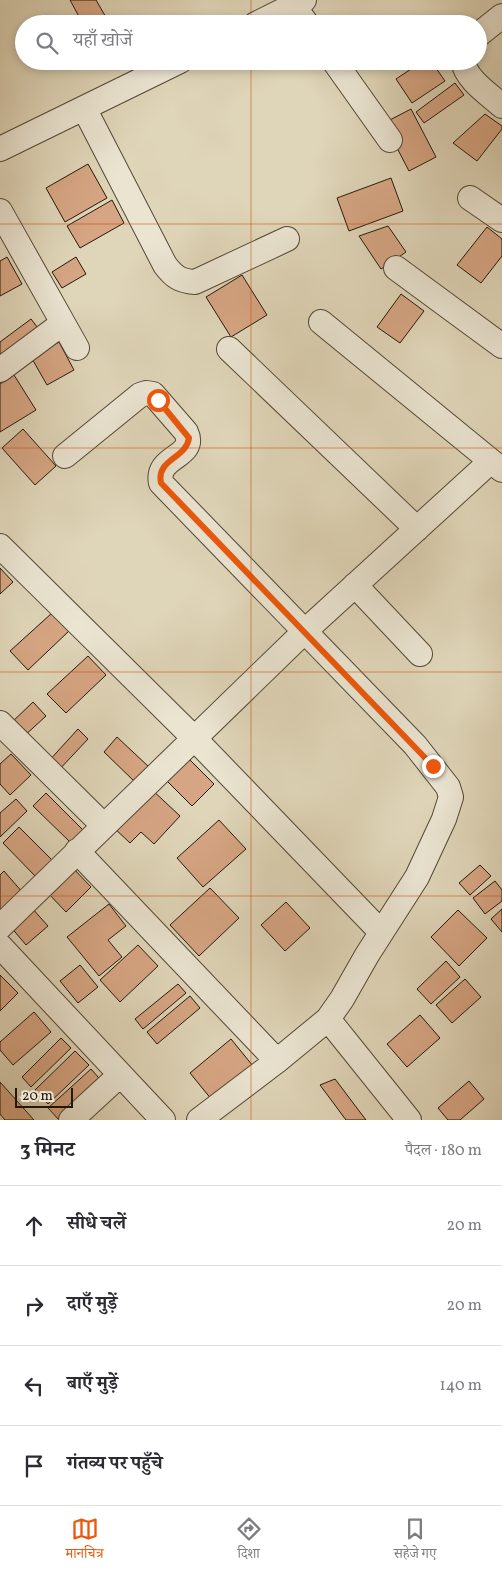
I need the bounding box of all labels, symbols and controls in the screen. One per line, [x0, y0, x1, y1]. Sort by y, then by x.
search box [15, 15, 487, 70]
text: यहाँ खोजें [73, 28, 132, 54]
icon: search [33, 29, 61, 57]
route start [147, 389, 170, 412]
route end [422, 755, 445, 778]
scale bar [15, 1085, 72, 1108]
text: 20 m [22, 1087, 53, 1106]
text: 3 मिनट [20, 1136, 75, 1165]
text: पैदल · 180 m [405, 1140, 482, 1162]
text: सीधे चलें [67, 1211, 126, 1237]
icon: ahead [20, 1212, 48, 1240]
text: 20 m [447, 1215, 482, 1237]
text: दाएँ मुड़ें [67, 1291, 117, 1317]
icon: right [20, 1292, 48, 1320]
text: 20 m [447, 1295, 482, 1317]
text: बाएँ मुड़ें [67, 1371, 118, 1397]
icon: left [20, 1372, 48, 1400]
text: 140 m [440, 1375, 482, 1397]
text: गंतव्य पर पहुँचे [67, 1451, 162, 1477]
icon: arrive [20, 1452, 48, 1480]
tab: मानचित्र [66, 1515, 104, 1567]
tab: दिशा [235, 1515, 263, 1567]
tab: सहेजे गए [394, 1515, 436, 1567]

